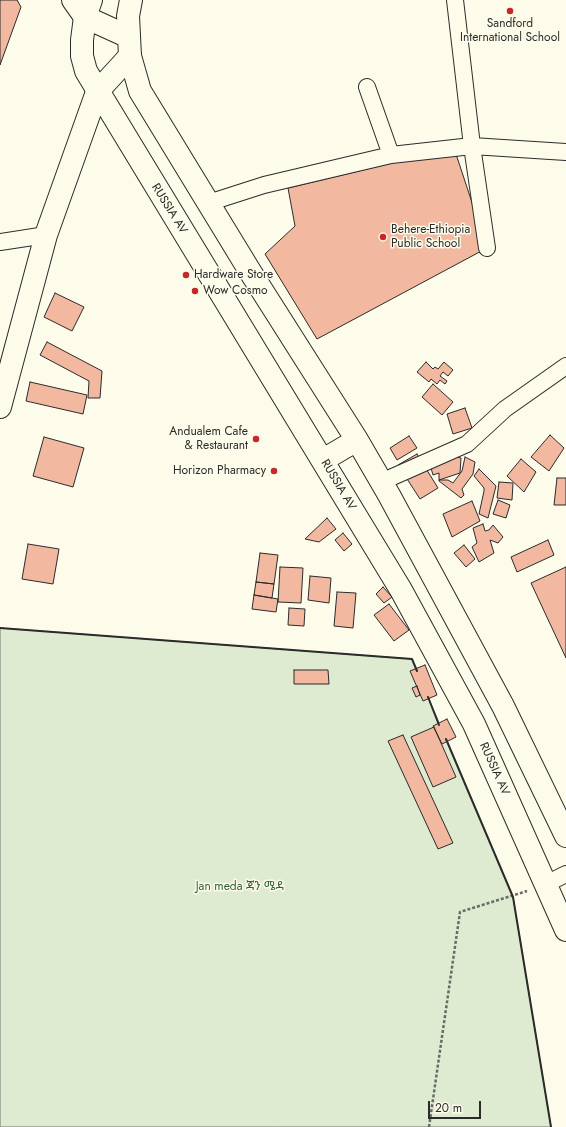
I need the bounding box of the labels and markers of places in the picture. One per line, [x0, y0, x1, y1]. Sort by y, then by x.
marker: Sandford International School [505, 6, 515, 16]
place label: Sandford International School [460, 17, 560, 45]
place label: Behere-Ethiopia Public School [391, 223, 470, 251]
marker: Behere-Ethiopia Public School [378, 232, 388, 242]
place label: Hardware Store [194, 268, 273, 282]
marker: Hardware Store [181, 270, 191, 280]
place label: Wow Cosmo [203, 284, 268, 298]
marker: Wow Cosmo [190, 286, 200, 296]
place label: Andualem Cafe & Restaurant [169, 425, 248, 453]
marker: Andualem Cafe & Restaurant [251, 434, 261, 444]
place label: Horizon Pharmacy [173, 464, 266, 478]
marker: Horizon Pharmacy [269, 466, 279, 476]

